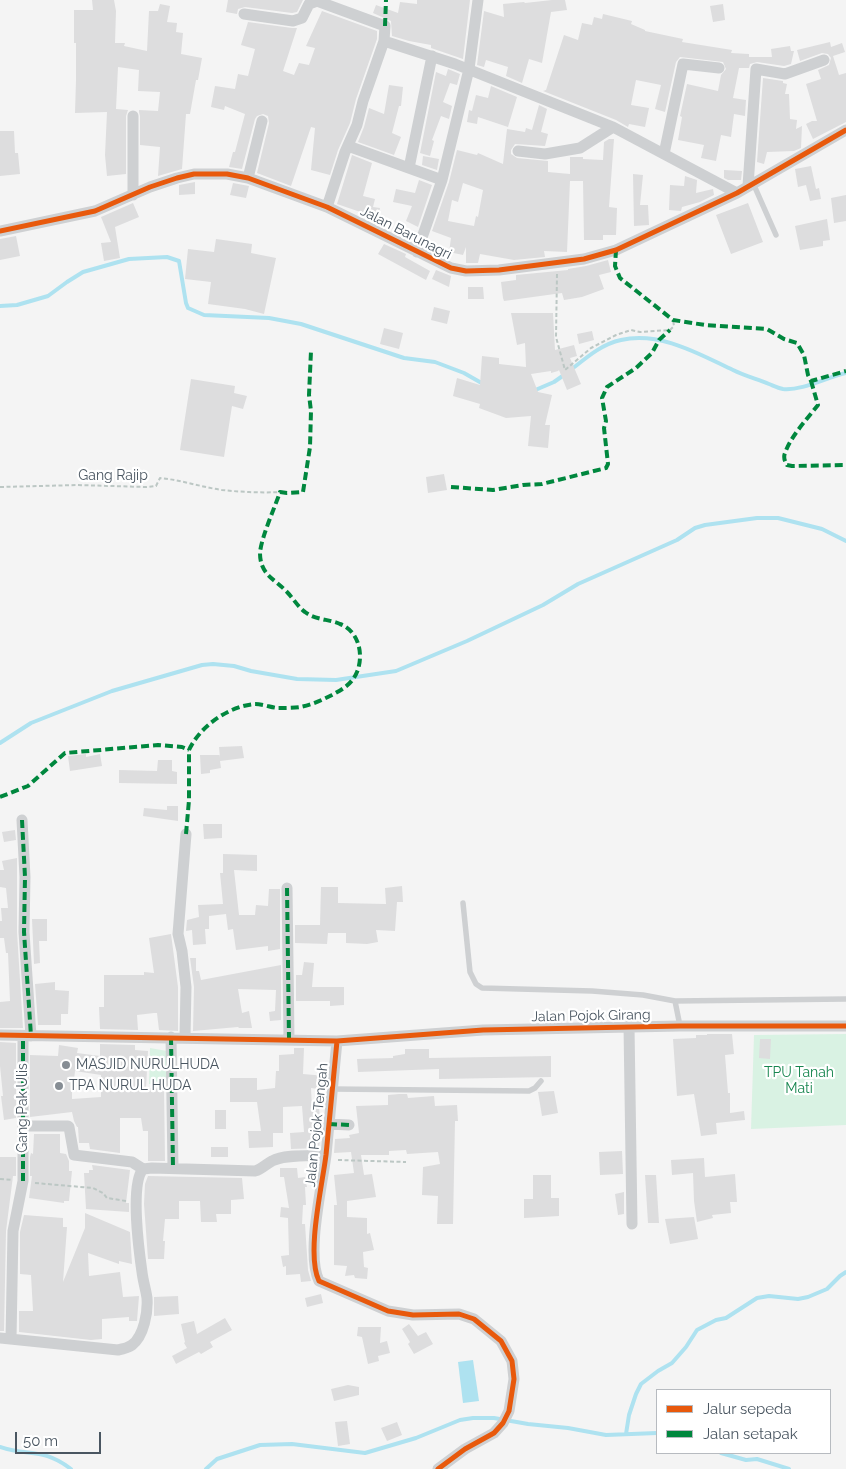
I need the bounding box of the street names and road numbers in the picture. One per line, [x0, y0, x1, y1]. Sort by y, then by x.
street label: Jalan Barunagri [358, 203, 454, 263]
street label: Gang Rajip [78, 468, 148, 484]
street label: Jalan Pojok Girang [531, 1007, 651, 1025]
street label: Jalan Pojok Tengah [302, 1062, 332, 1188]
street label: Gang Pak Ulis [15, 1063, 31, 1153]

